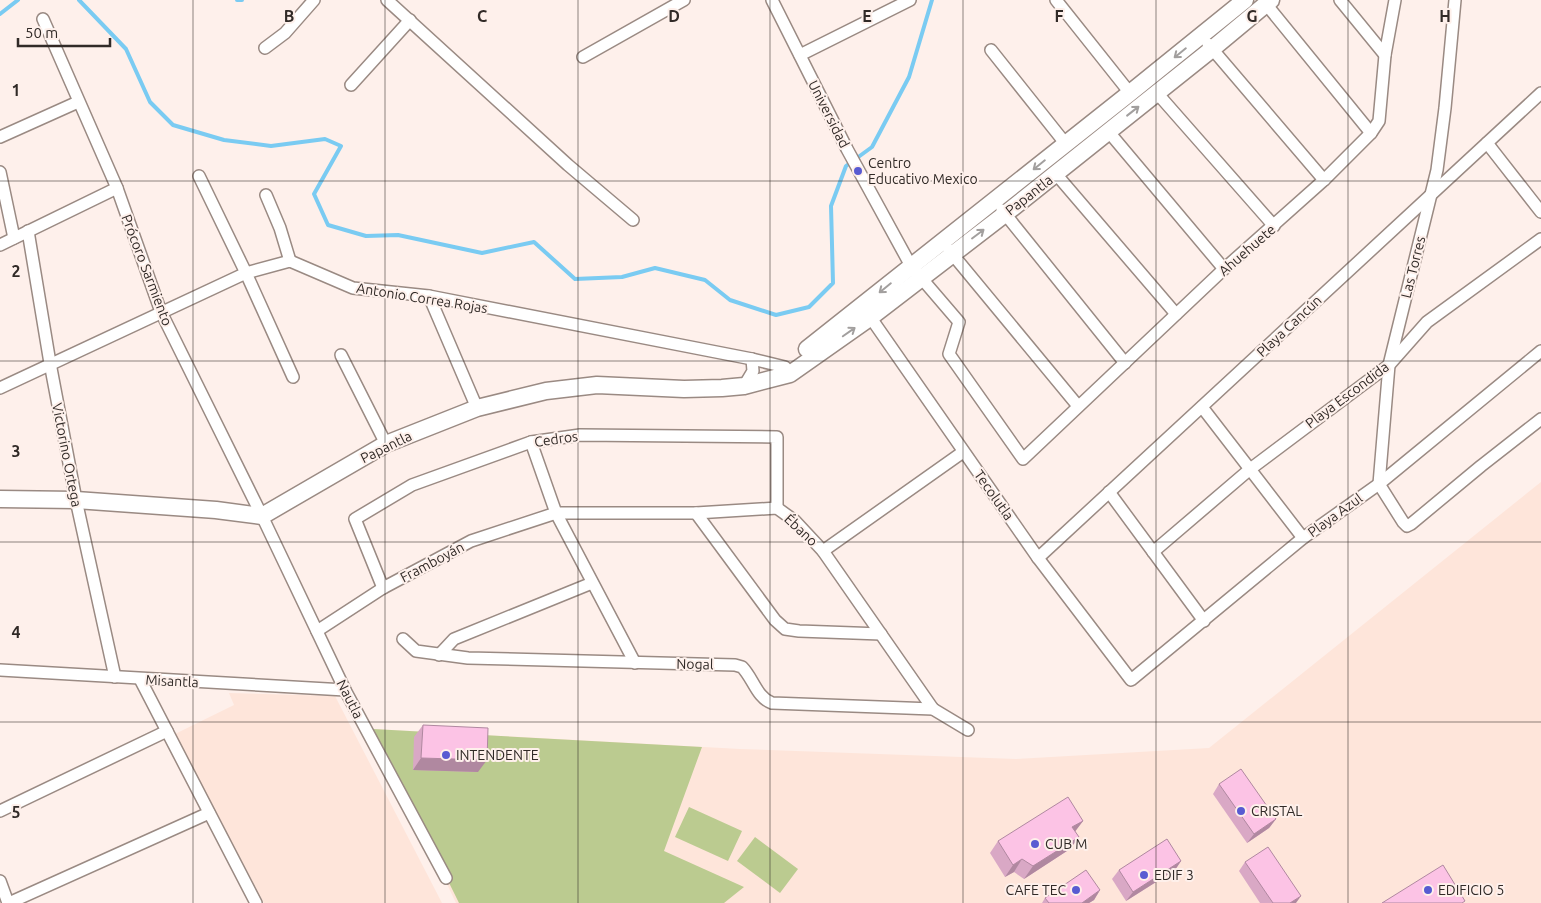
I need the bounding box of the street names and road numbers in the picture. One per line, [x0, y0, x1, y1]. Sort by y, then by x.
street label: Universidad [805, 77, 853, 151]
street label: Papantla [1002, 172, 1056, 218]
street label: Prócoro Sarmiento [118, 212, 176, 328]
street label: Ahuehuete [1215, 221, 1279, 279]
street label: Las Torres [1398, 234, 1428, 300]
street label: Antonio Correa Rojas [355, 280, 489, 316]
street label: Playa Cancún [1253, 292, 1325, 360]
street label: Playa Escondida [1302, 359, 1392, 431]
street label: Victorino Ortega [49, 402, 85, 508]
street label: Papantla [358, 428, 414, 466]
street label: Cedros [533, 428, 579, 450]
street label: Tecolutla [971, 467, 1017, 523]
street label: Playa Azul [1304, 490, 1366, 540]
street label: Ébano [781, 510, 822, 549]
street label: Framboyán [397, 539, 467, 585]
street label: Nogal [676, 656, 714, 672]
street label: Misantla [145, 672, 199, 690]
street label: Nautla [333, 677, 367, 721]

